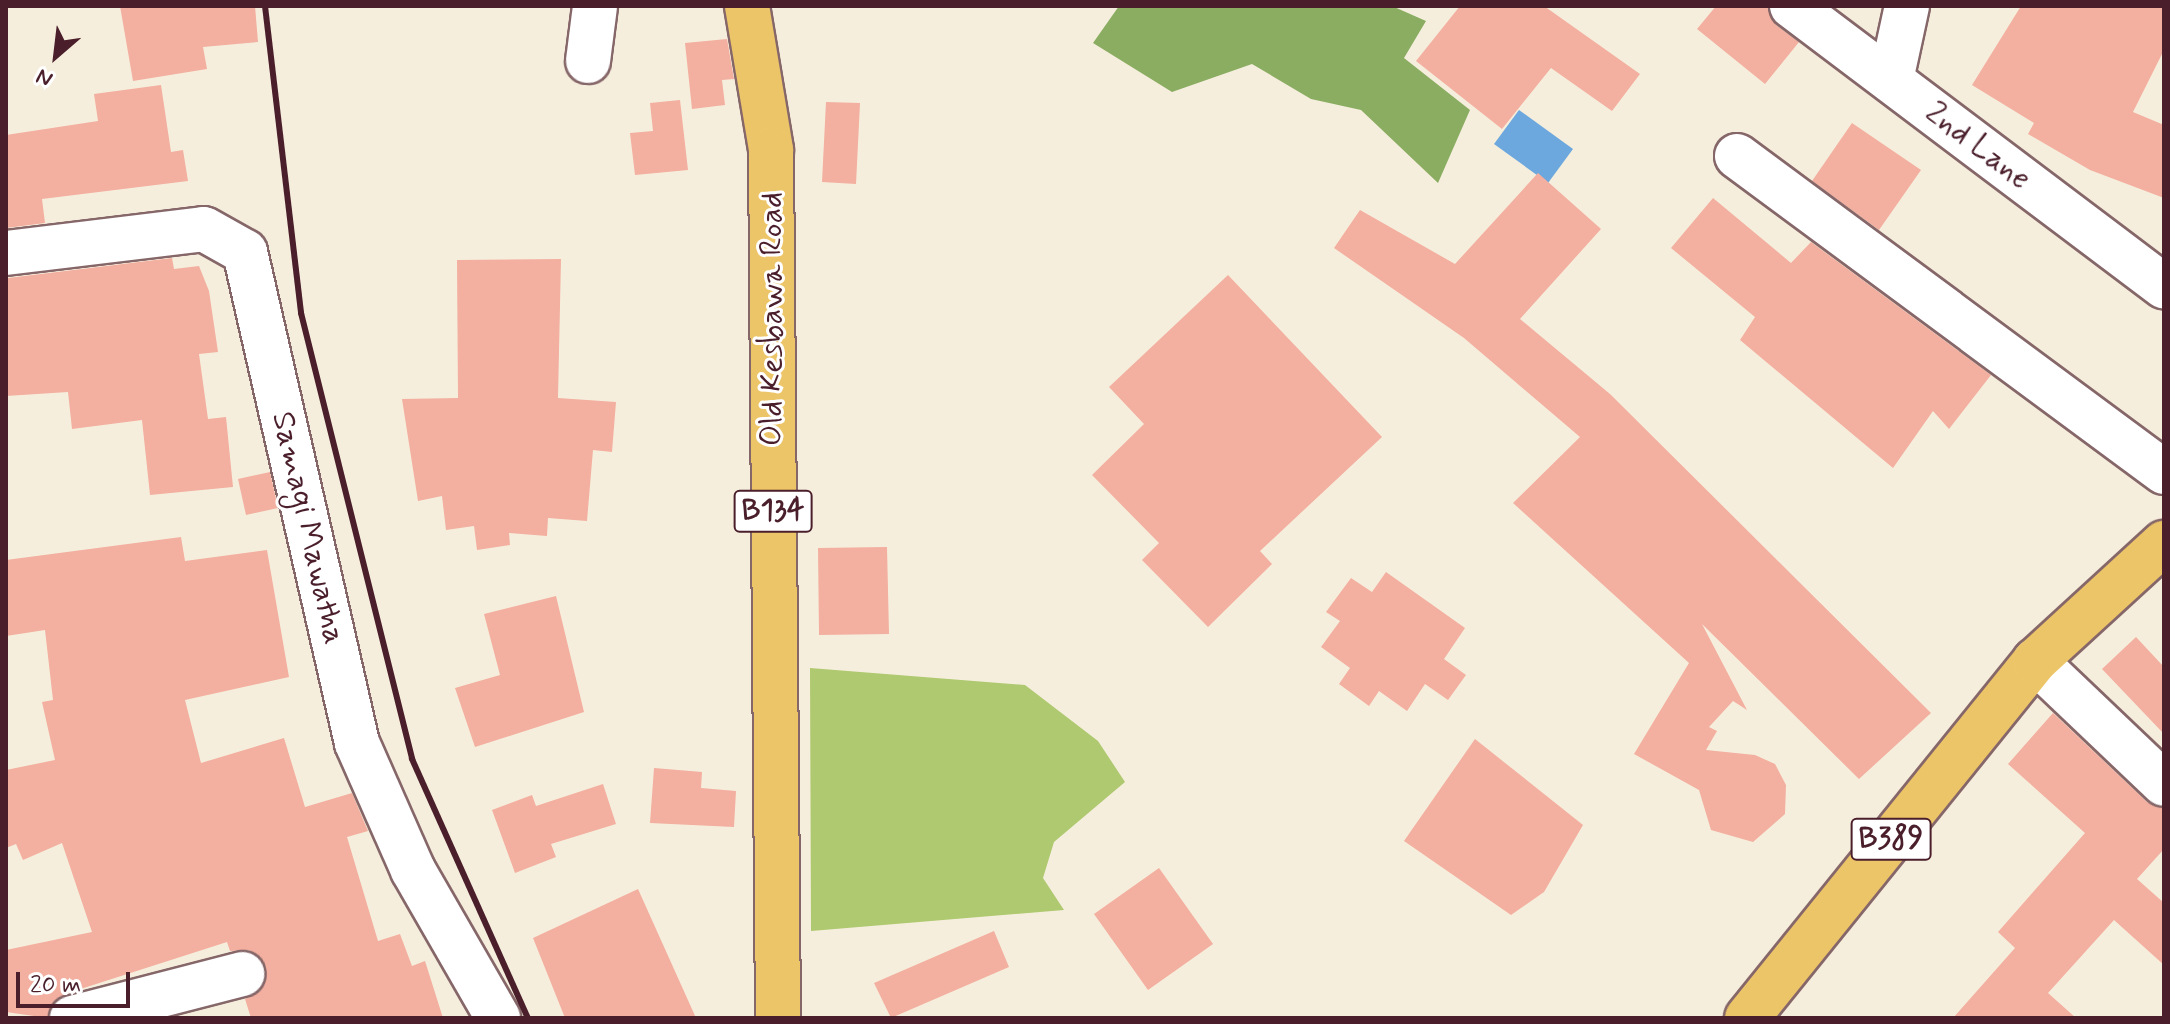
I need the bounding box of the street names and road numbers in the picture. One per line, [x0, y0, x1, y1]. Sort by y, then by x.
street label: 2nd Lane [1916, 93, 2040, 199]
street label: Old Kesbawa Road [753, 192, 791, 446]
street label: Samagi Mawatha [263, 408, 353, 648]
road number: B134 [733, 485, 813, 537]
road number: B389 [1849, 813, 1933, 865]

